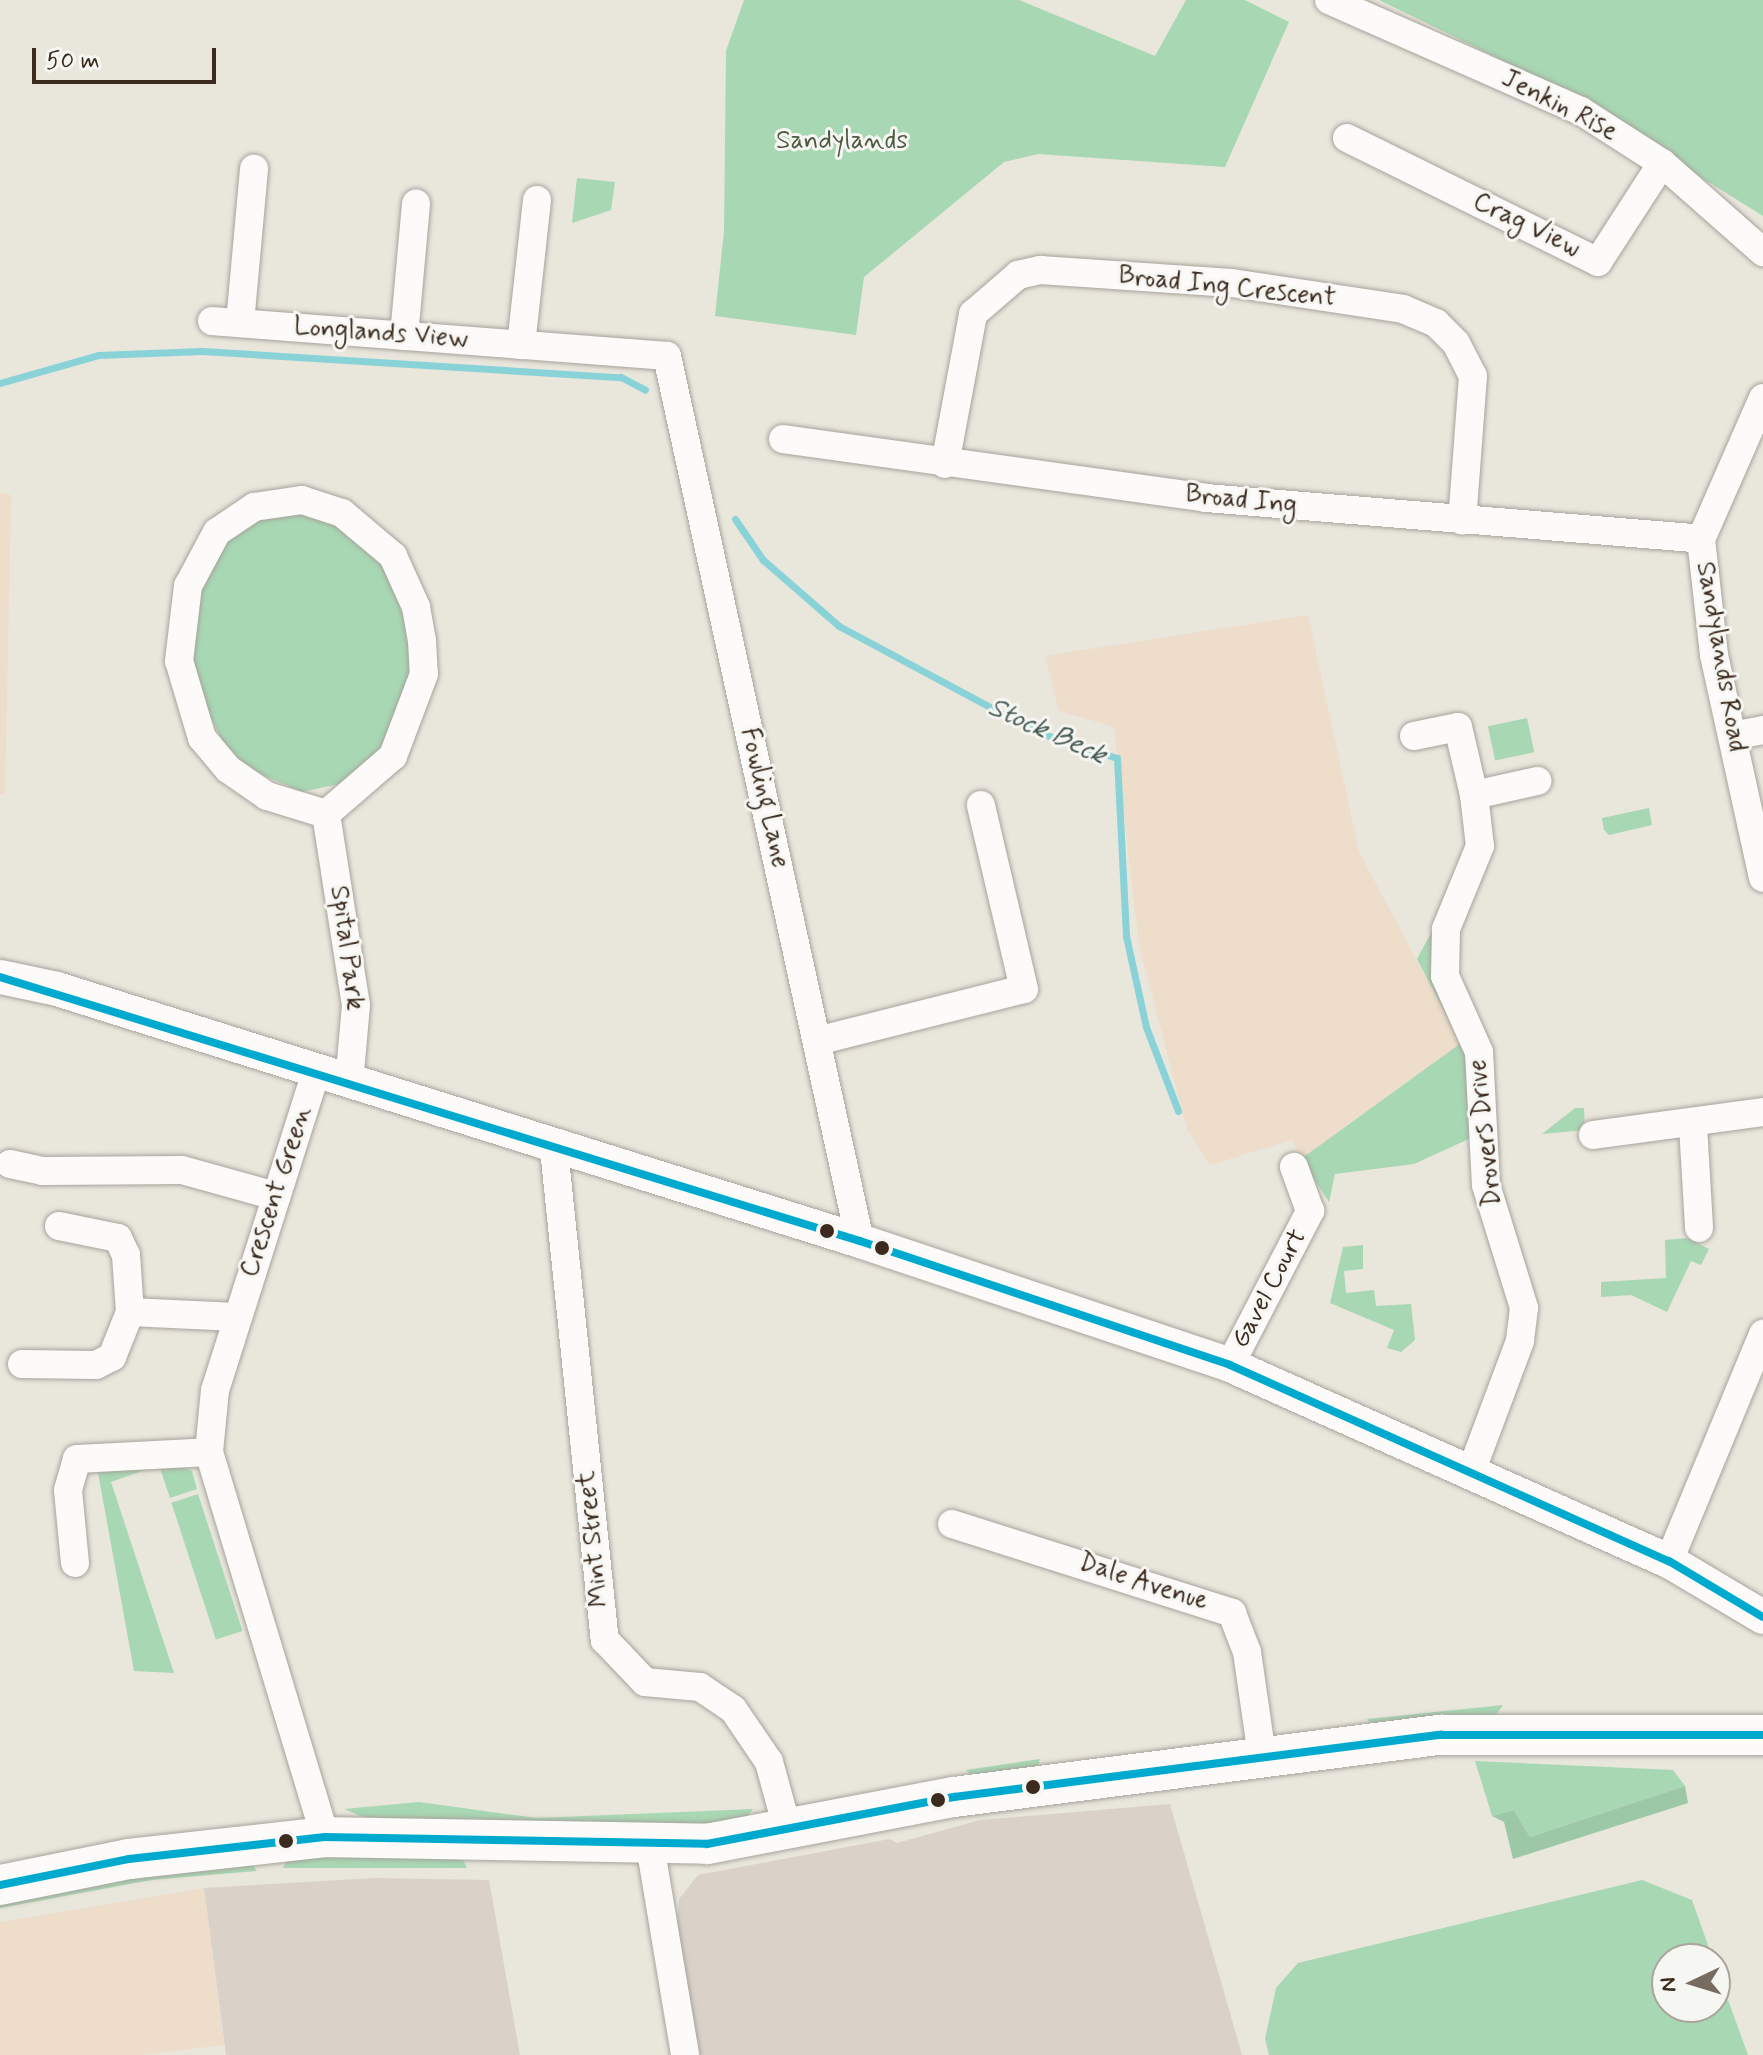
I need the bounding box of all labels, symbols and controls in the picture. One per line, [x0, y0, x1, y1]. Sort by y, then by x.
scale bar [36, 32, 220, 82]
text: 50 m [46, 46, 100, 77]
street label: Jenkin Rise [1496, 63, 1622, 149]
park label: Sandylands [776, 126, 908, 158]
street label: Crag View [1468, 187, 1584, 265]
street label: Broad Ing Crescent [1118, 261, 1336, 315]
street label: Longlands View [294, 312, 468, 356]
street label: Broad Ing [1185, 480, 1297, 522]
street label: Sandylands Road [1688, 560, 1752, 754]
water label: Stock Beck [982, 691, 1112, 773]
street label: Fowling Lane [732, 724, 796, 872]
street label: Spital Park [322, 886, 370, 1010]
street label: Drovers Drive [1463, 1058, 1509, 1208]
street label: Crescent Green [235, 1103, 319, 1281]
unlabelled marker [819, 1223, 835, 1239]
street label: Gavel Court [1226, 1225, 1314, 1353]
unlabelled marker [874, 1240, 890, 1256]
street label: Mint Street [571, 1469, 617, 1609]
street label: Dale Avenue [1072, 1547, 1214, 1619]
unlabelled marker [1025, 1779, 1041, 1795]
unlabelled marker [930, 1792, 946, 1808]
unlabelled marker [278, 1833, 294, 1849]
north arrow [1651, 1943, 1731, 2023]
text: N [1655, 1976, 1684, 1993]

